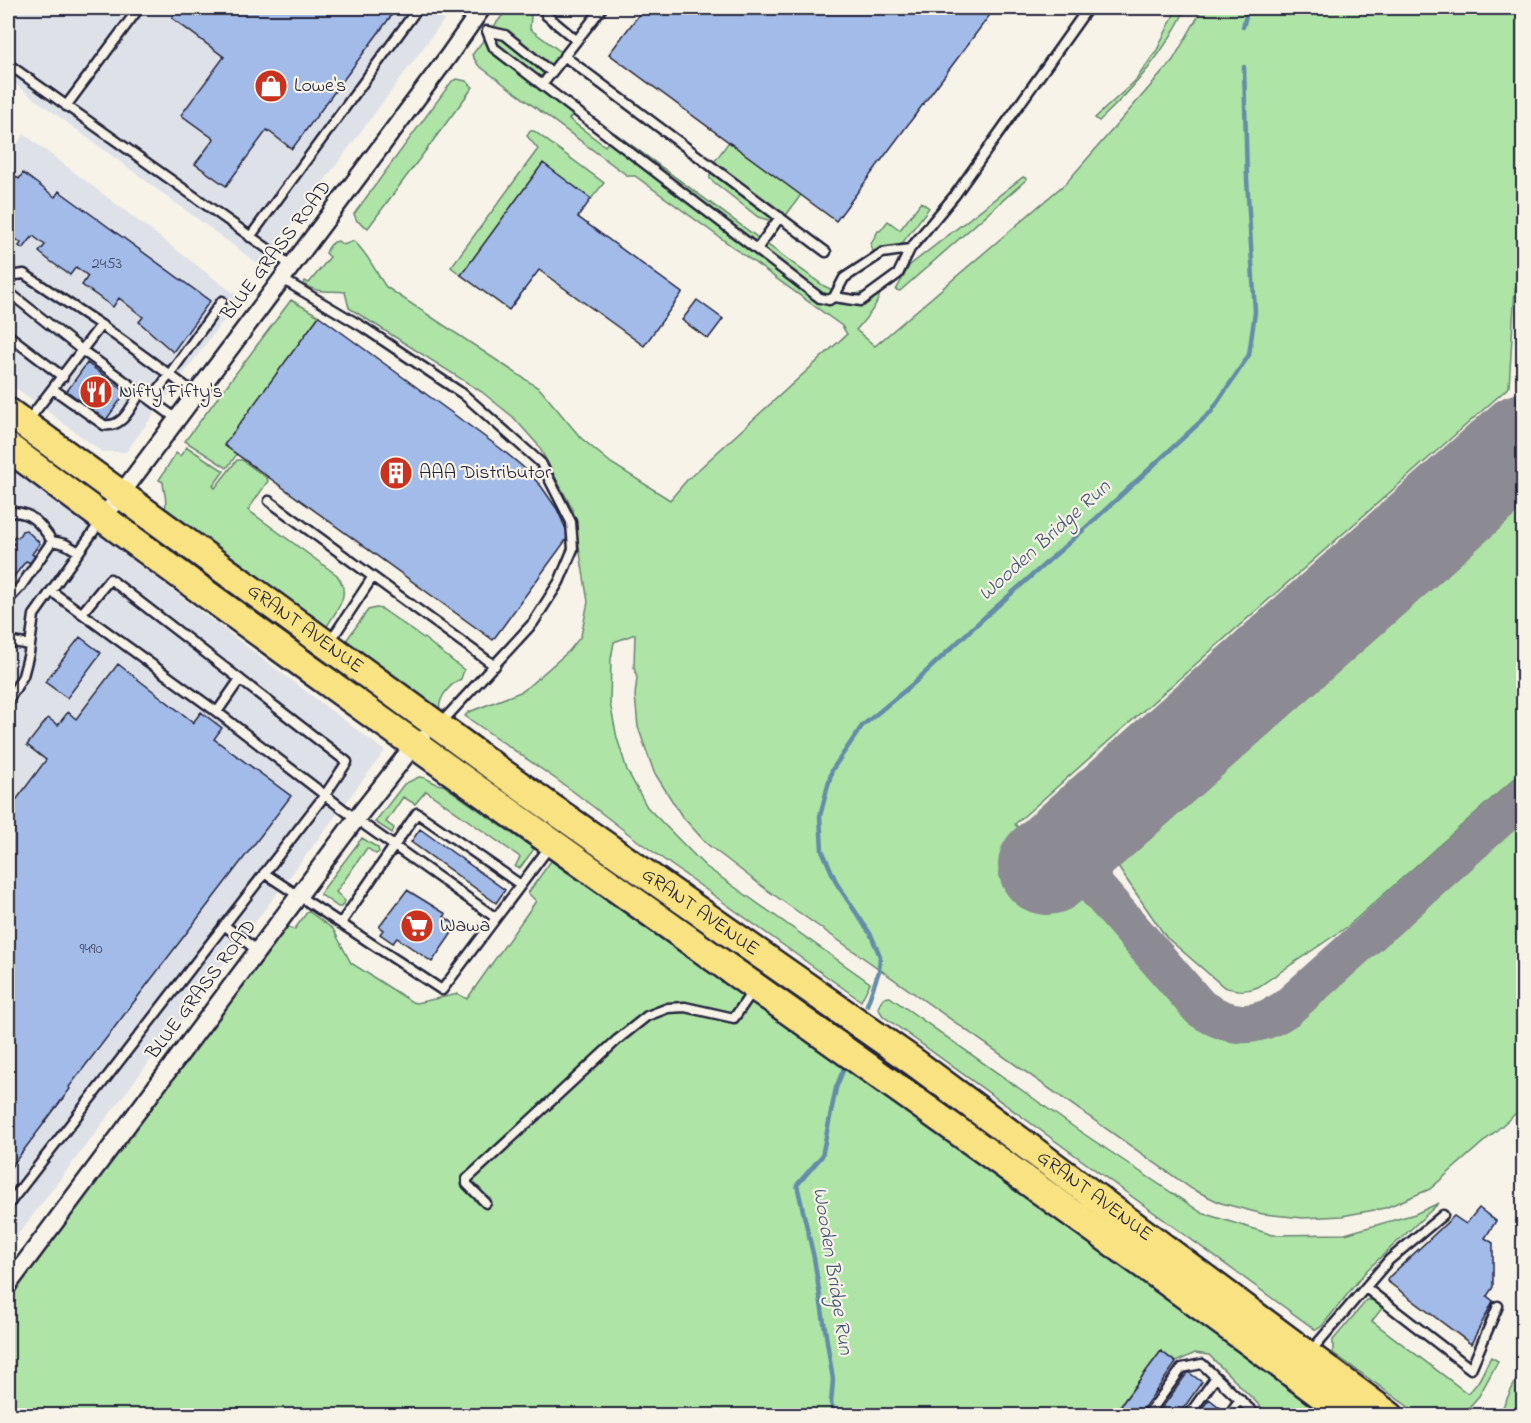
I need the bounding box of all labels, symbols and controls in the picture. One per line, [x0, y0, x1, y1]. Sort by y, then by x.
shop icon: Lowe's [253, 68, 289, 104]
place label: Lowe's [294, 72, 346, 101]
street label: BLUE GRASS ROAD [214, 175, 339, 328]
house number: 2453 [92, 252, 122, 276]
restaurant icon: Nifty Fifty's [78, 374, 114, 410]
place label: Nifty Fifty's [119, 378, 223, 407]
building icon: AAA Distributor [378, 455, 414, 491]
place label: AAA Distributor [419, 459, 552, 488]
water label: Wooden Bridge Run [972, 473, 1119, 609]
street label: GRANT AVENUE [241, 577, 370, 681]
street label: GRANT AVENUE [635, 861, 765, 964]
supermarket icon: Wawa [399, 908, 435, 944]
place label: Wawa [440, 912, 490, 941]
street label: BLUE GRASS ROAD [139, 914, 264, 1067]
house number: 9490 [79, 937, 103, 961]
street label: GRANT AVENUE [1030, 1143, 1158, 1249]
water label: Wooden Bridge Run [803, 1185, 860, 1358]

